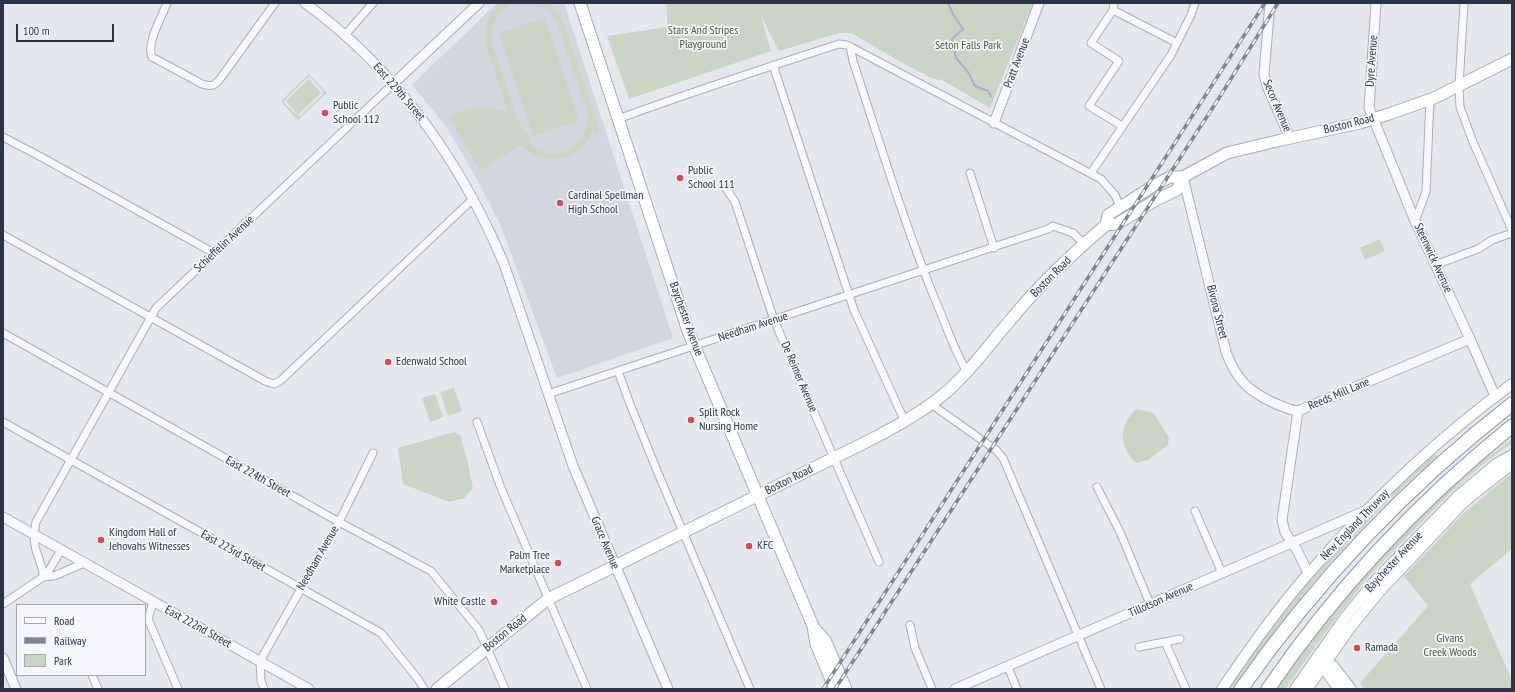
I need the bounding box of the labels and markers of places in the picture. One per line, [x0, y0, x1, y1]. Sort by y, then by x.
place label: Public School 112 [333, 99, 380, 127]
marker: Public School 112 [320, 108, 330, 118]
place label: Public School 111 [688, 164, 735, 192]
marker: Public School 111 [675, 173, 685, 183]
place label: Cardinal Spellman High School [568, 189, 643, 217]
marker: Cardinal Spellman High School [555, 198, 565, 208]
place label: Edenwald School [396, 355, 467, 369]
marker: Edenwald School [383, 357, 393, 367]
place label: Split Rock Nursing Home [699, 406, 758, 434]
marker: Split Rock Nursing Home [686, 415, 696, 425]
place label: Kingdom Hall of Jehovahs Witnesses [109, 526, 190, 554]
marker: Kingdom Hall of Jehovahs Witnesses [96, 535, 106, 545]
place label: KFC [757, 539, 773, 553]
marker: KFC [744, 541, 754, 551]
place label: Palm Tree Marketplace [500, 549, 550, 577]
marker: Palm Tree Marketplace [553, 558, 563, 568]
place label: White Castle [434, 595, 486, 609]
marker: White Castle [489, 597, 499, 607]
place label: Ramada [1365, 641, 1398, 655]
marker: Ramada [1352, 643, 1362, 653]

